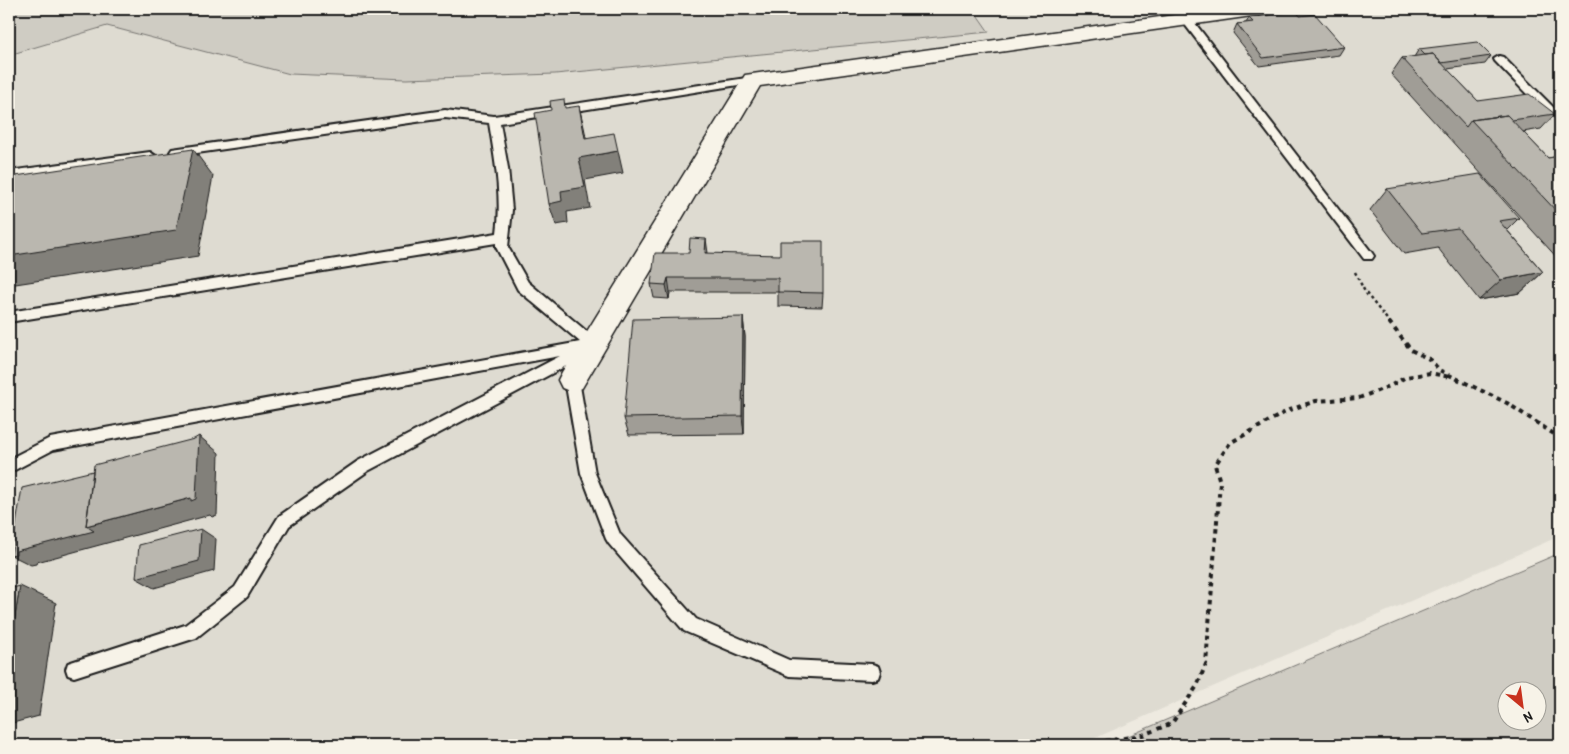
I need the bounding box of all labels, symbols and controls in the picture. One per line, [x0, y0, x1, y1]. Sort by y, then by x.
north arrow [1496, 682, 1546, 732]
text: N [1520, 708, 1536, 728]

